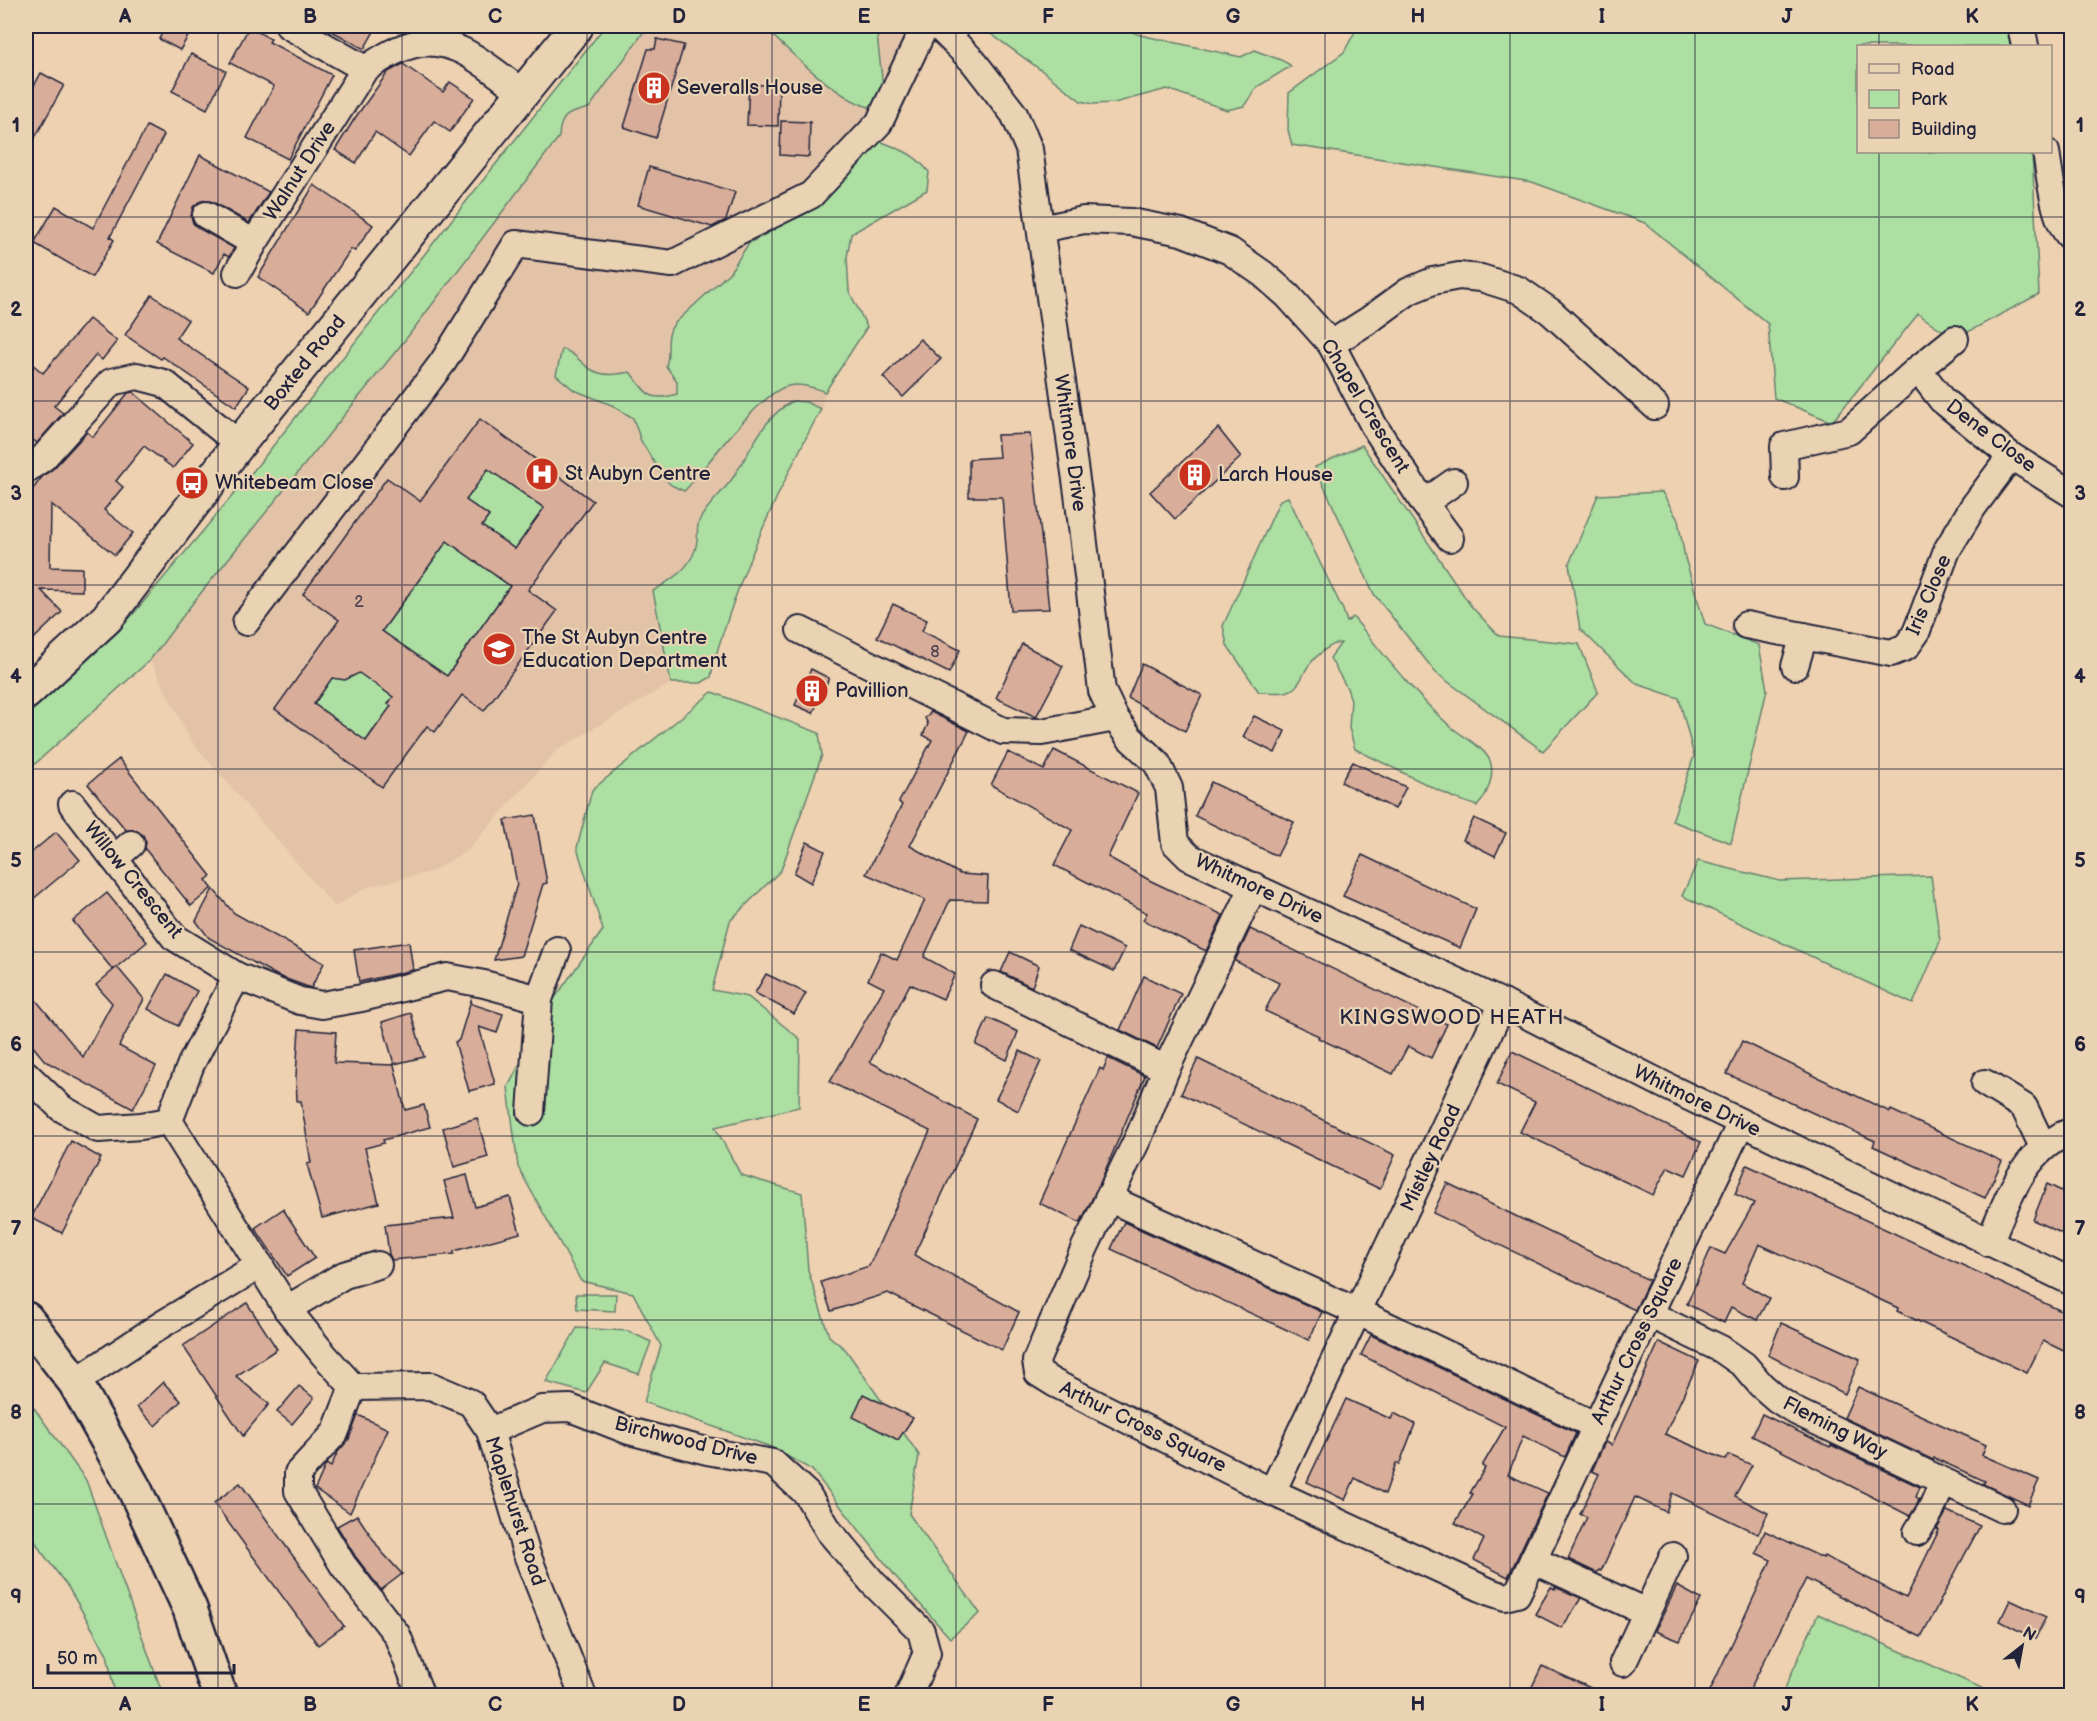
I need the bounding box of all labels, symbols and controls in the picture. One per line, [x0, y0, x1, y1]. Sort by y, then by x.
text: A [118, 5, 132, 29]
text: B [303, 5, 317, 29]
text: C [488, 5, 502, 29]
text: D [672, 5, 686, 29]
text: E [858, 5, 871, 29]
text: F [1042, 5, 1054, 29]
text: G [1226, 5, 1241, 29]
text: H [1411, 5, 1425, 29]
text: I [1599, 5, 1605, 29]
text: J [1782, 5, 1794, 29]
text: K [1965, 5, 1979, 29]
legend [1857, 45, 2052, 153]
text: Road [1911, 59, 1955, 80]
building icon: Severalls House [636, 70, 672, 106]
place label: Severalls House [677, 76, 823, 100]
text: Park [1911, 89, 1947, 110]
text: 1 [12, 114, 20, 138]
text: 1 [2076, 114, 2084, 138]
street label: Walnut Drive [259, 117, 341, 225]
text: Building [1911, 119, 1977, 140]
text: 2 [10, 298, 22, 322]
text: 2 [2074, 298, 2086, 322]
street label: Boxted Road [259, 310, 351, 416]
street label: Chapel Crescent [1315, 334, 1415, 478]
street label: Whitmore Drive [1048, 373, 1092, 513]
street label: Dene Close [1941, 394, 2041, 478]
hospital icon: St Aubyn Centre [524, 456, 560, 492]
building icon: Larch House [1177, 457, 1213, 493]
place label: St Aubyn Centre [565, 462, 711, 486]
place label: Larch House [1218, 463, 1333, 487]
bus stop icon: Whitebeam Close [174, 465, 210, 501]
place label: Whitebeam Close [215, 471, 374, 495]
text: 3 [10, 482, 22, 506]
text: 3 [2074, 482, 2086, 506]
street label: Iris Close [1901, 551, 1957, 639]
house number: 2 [354, 593, 364, 612]
place label: The St Aubyn Centre Education Department [522, 626, 727, 673]
school or university icon: The St Aubyn Centre Education Department [481, 631, 517, 667]
house number: 8 [930, 643, 940, 662]
text: 4 [10, 665, 22, 689]
text: 4 [2074, 665, 2086, 689]
building icon: Pavillion [794, 673, 830, 709]
place label: Pavillion [835, 679, 909, 703]
street label: Willow Crescent [79, 817, 187, 943]
text: 5 [10, 849, 22, 873]
street label: Whitmore Drive [1191, 849, 1327, 929]
text: 5 [2074, 849, 2086, 873]
district label: KINGSWOOD HEATH [1339, 1005, 1565, 1030]
text: 6 [10, 1033, 22, 1057]
text: 6 [2074, 1033, 2086, 1057]
street label: Whitmore Drive [1630, 1060, 1765, 1142]
street label: Mistley Road [1396, 1101, 1466, 1215]
text: 7 [10, 1217, 22, 1241]
text: 7 [2074, 1217, 2086, 1241]
street label: Arthur Cross Square [1586, 1254, 1688, 1428]
street label: Arthur Cross Square [1056, 1376, 1230, 1478]
street label: Fleming Way [1779, 1391, 1891, 1465]
text: 8 [10, 1401, 22, 1425]
text: 8 [2074, 1401, 2086, 1425]
street label: Birchwood Drive [612, 1412, 760, 1470]
street label: Maplehurst Road [480, 1433, 550, 1589]
text: 9 [10, 1585, 22, 1609]
text: 9 [2074, 1585, 2086, 1609]
north arrow [1992, 1616, 2052, 1676]
text: N [2019, 1623, 2039, 1646]
scale bar [48, 1637, 234, 1675]
text: 50 m [57, 1648, 98, 1669]
text: A [118, 1693, 132, 1717]
text: B [303, 1693, 317, 1717]
text: C [488, 1693, 502, 1717]
text: D [672, 1693, 686, 1717]
text: E [858, 1693, 871, 1717]
text: F [1042, 1693, 1054, 1717]
text: G [1226, 1693, 1241, 1717]
text: H [1411, 1693, 1425, 1717]
text: I [1599, 1693, 1605, 1717]
text: J [1782, 1693, 1794, 1717]
text: K [1965, 1693, 1979, 1717]

